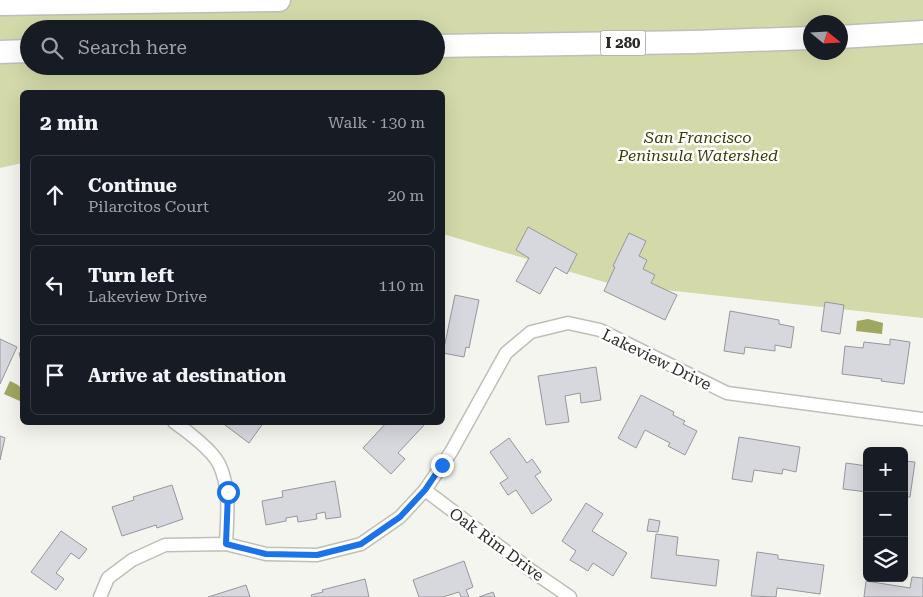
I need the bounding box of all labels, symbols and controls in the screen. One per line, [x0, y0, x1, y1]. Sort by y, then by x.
north arrow [803, 15, 848, 60]
search box [20, 20, 445, 75]
road number: I 280 [600, 30, 646, 56]
icon: search [38, 34, 66, 62]
text: Search here [78, 36, 187, 59]
text: 2 min [40, 111, 98, 135]
text: Walk · 130 m [328, 113, 425, 132]
park label: San Francisco Peninsula Watershed [617, 128, 778, 165]
text: Continue [88, 174, 177, 197]
icon: ahead [41, 181, 69, 209]
text: 20 m [387, 186, 424, 205]
text: Pilarcitos Court [88, 197, 209, 216]
text: Turn left [88, 264, 174, 287]
icon: left [41, 271, 69, 299]
text: 110 m [378, 276, 424, 295]
text: Lakeview Drive [88, 287, 207, 306]
street label: Lakeview Drive [599, 325, 715, 394]
icon: arrive [41, 361, 69, 389]
text: Arrive at destination [88, 364, 286, 387]
map controls [863, 447, 908, 582]
button: + [863, 447, 908, 492]
route end [431, 454, 454, 477]
route start [217, 481, 240, 504]
button: − [863, 492, 908, 537]
street label: Oak Rim Drive [446, 504, 548, 585]
button: layers [863, 537, 908, 582]

